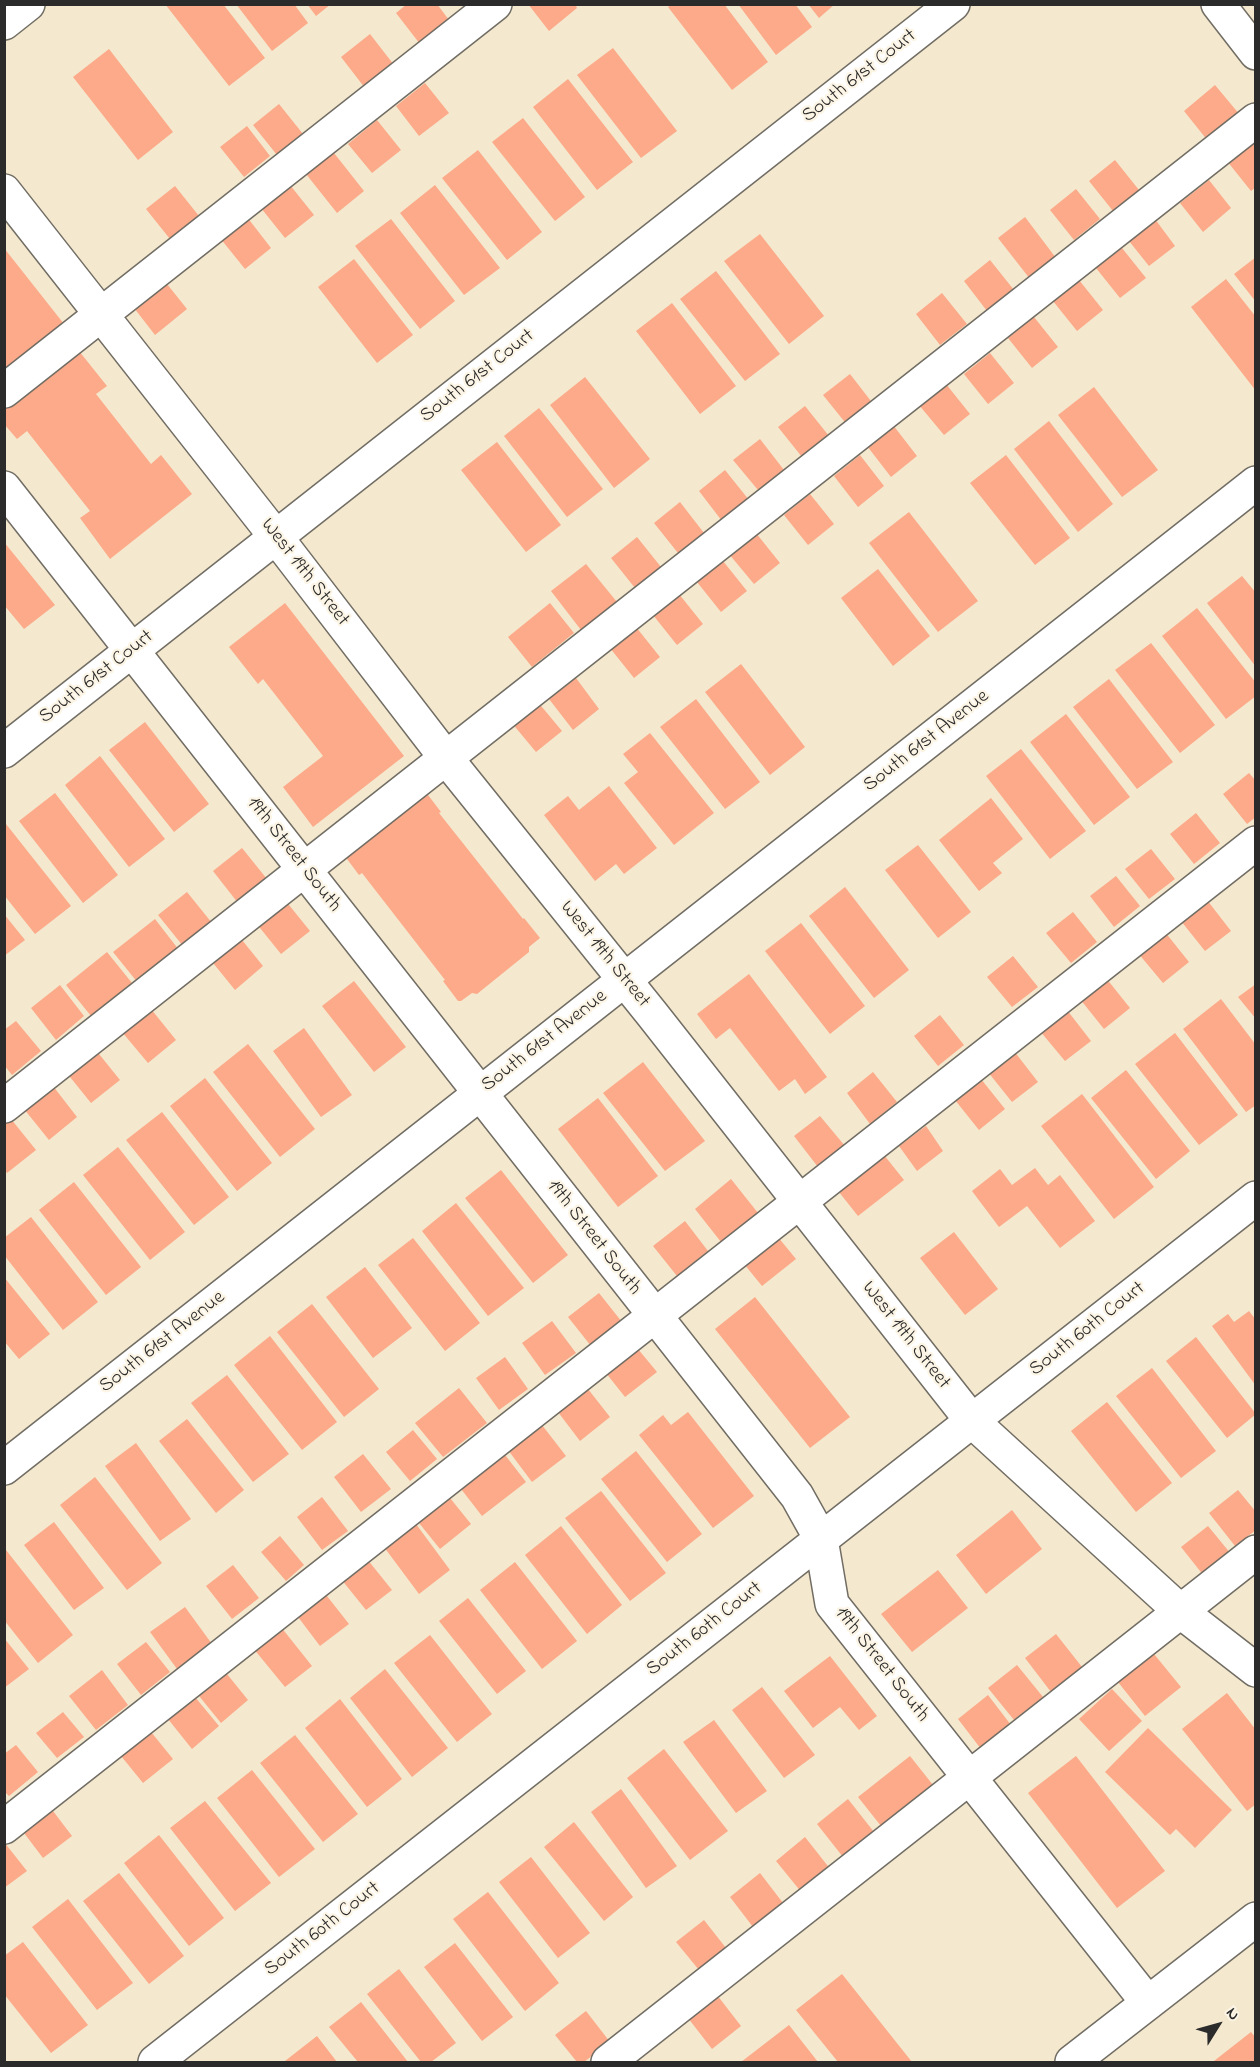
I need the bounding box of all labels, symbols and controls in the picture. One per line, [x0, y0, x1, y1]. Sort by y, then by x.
street label: South 61st Court [798, 25, 922, 129]
street label: South 61st Court [416, 325, 540, 429]
street label: West 19th Street [254, 514, 354, 632]
street label: South 61st Court [35, 626, 159, 730]
street label: South 61st Avenue [859, 686, 995, 798]
street label: 19th Street South [240, 793, 346, 917]
street label: West 19th Street [554, 897, 654, 1013]
street label: South 61st Avenue [477, 986, 613, 1098]
street label: 19th Street South [540, 1176, 646, 1300]
street label: West 19th Street [855, 1277, 955, 1395]
street label: South 60th Court [1025, 1277, 1151, 1383]
street label: South 61st Avenue [95, 1287, 231, 1399]
street label: South 60th Court [642, 1577, 768, 1683]
street label: 19th Street South [828, 1603, 934, 1727]
street label: South 60th Court [260, 1877, 386, 1983]
north arrow [1188, 1995, 1248, 2055]
text: N [1220, 2003, 1245, 2026]

